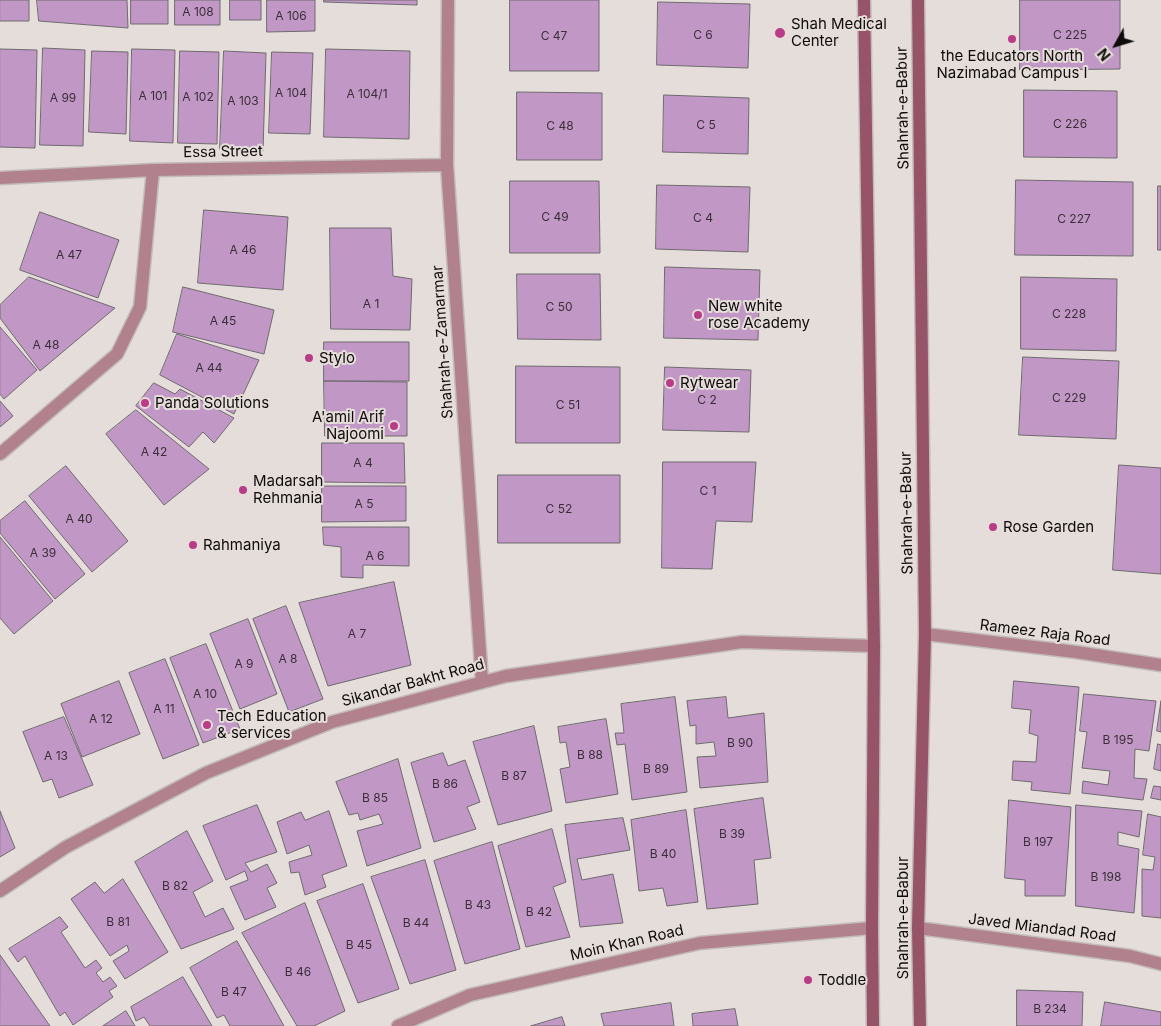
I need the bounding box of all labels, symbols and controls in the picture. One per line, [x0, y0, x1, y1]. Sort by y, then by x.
house number: A 108 [182, 5, 214, 19]
house number: A 106 [275, 9, 307, 23]
place label: Shah Medical Center [791, 15, 887, 50]
north arrow [1091, 20, 1141, 70]
marker: Shah Medical Center [773, 26, 787, 40]
house number: C 6 [693, 28, 713, 42]
house number: C 225 [1053, 28, 1087, 42]
house number: C 47 [541, 29, 567, 43]
marker: the Educators North Nazimabad Campus I [1006, 33, 1018, 45]
text: N [1094, 45, 1114, 64]
street label: Shahrah-e-Babur [893, 46, 913, 170]
place label: the Educators North Nazimabad Campus I [936, 47, 1088, 82]
house number: A 104 [275, 86, 307, 100]
house number: A 104/1 [346, 87, 388, 101]
house number: A 101 [139, 89, 167, 103]
house number: A 102 [182, 90, 214, 104]
house number: A 99 [50, 91, 76, 105]
house number: A 103 [227, 94, 259, 108]
house number: C 226 [1053, 117, 1087, 131]
house number: C 5 [696, 118, 716, 132]
house number: C 48 [546, 119, 574, 133]
street label: Essa Street [183, 142, 263, 162]
house number: C 49 [541, 210, 569, 224]
house number: C 4 [693, 211, 713, 225]
house number: C 227 [1057, 212, 1091, 226]
house number: A 46 [230, 243, 256, 257]
house number: A 47 [56, 248, 82, 262]
street label: Shahrah-e-Zamarmar [429, 265, 457, 419]
house number: A 1 [363, 297, 379, 311]
place label: New white rose Academy [708, 297, 810, 332]
house number: C 50 [545, 300, 573, 314]
house number: C 228 [1052, 307, 1086, 321]
marker: New white rose Academy [692, 309, 704, 321]
house number: A 45 [210, 314, 236, 328]
house number: A 48 [33, 338, 59, 352]
place label: Stylo [319, 349, 355, 367]
marker: Stylo [303, 352, 315, 364]
house number: A 44 [195, 361, 223, 375]
place label: Rytwear [680, 374, 738, 392]
marker: Rytwear [664, 377, 676, 389]
house number: C 229 [1052, 391, 1086, 405]
house number: C 2 [697, 393, 717, 407]
place label: Panda Solutions [155, 394, 269, 412]
marker: Panda Solutions [139, 397, 151, 409]
house number: C 51 [556, 398, 580, 412]
place label: A'amil Arif Najoomi [312, 408, 384, 443]
marker: A'amil Arif Najoomi [388, 420, 400, 432]
house number: A 42 [141, 445, 167, 459]
street label: Shahrah-e-Babur [897, 451, 917, 575]
house number: A 4 [353, 456, 373, 470]
place label: Madarsah Rehmania [253, 472, 323, 507]
marker: Madarsah Rehmania [237, 484, 249, 496]
house number: C 1 [699, 484, 717, 498]
house number: A 5 [355, 497, 373, 511]
house number: C 52 [546, 502, 572, 516]
house number: A 40 [66, 512, 92, 526]
place label: Rose Garden [1003, 518, 1094, 536]
marker: Rose Garden [987, 521, 999, 533]
place label: Rahmaniya [203, 536, 281, 554]
marker: Rahmaniya [187, 539, 199, 551]
house number: A 39 [30, 546, 56, 560]
house number: A 6 [365, 549, 385, 563]
street label: Rameez Raja Road [979, 616, 1111, 650]
house number: A 7 [348, 627, 366, 641]
house number: A 8 [278, 652, 298, 666]
street label: Sikandar Bakht Road [340, 655, 486, 711]
house number: A 9 [234, 657, 254, 671]
house number: A 10 [193, 687, 217, 701]
house number: A 11 [153, 702, 175, 716]
place label: Tech Education & services [217, 707, 327, 742]
house number: A 12 [89, 712, 113, 726]
marker: Tech Education & services [201, 719, 213, 731]
house number: B 195 [1103, 733, 1133, 747]
house number: B 90 [727, 736, 753, 750]
house number: B 88 [577, 748, 603, 762]
house number: A 13 [44, 749, 68, 763]
house number: B 89 [643, 762, 669, 776]
house number: B 87 [501, 769, 527, 783]
house number: B 86 [432, 777, 458, 791]
house number: B 85 [362, 791, 388, 805]
house number: B 39 [719, 827, 745, 841]
house number: B 197 [1023, 835, 1053, 849]
house number: B 40 [650, 847, 676, 861]
street label: Shahrah-e-Babur [894, 856, 912, 980]
house number: B 198 [1091, 870, 1121, 884]
house number: B 82 [162, 879, 188, 893]
house number: B 43 [465, 898, 491, 912]
house number: B 42 [526, 905, 552, 919]
street label: Javed Miandad Road [967, 910, 1117, 946]
house number: B 81 [106, 915, 130, 929]
house number: B 44 [403, 916, 429, 930]
street label: Moin Khan Road [569, 921, 685, 965]
house number: B 45 [346, 938, 372, 952]
house number: B 46 [285, 965, 311, 979]
place label: Toddle [818, 971, 866, 989]
marker: Toddle [802, 974, 814, 986]
house number: B 47 [221, 985, 247, 999]
house number: B 234 [1033, 1002, 1067, 1016]

